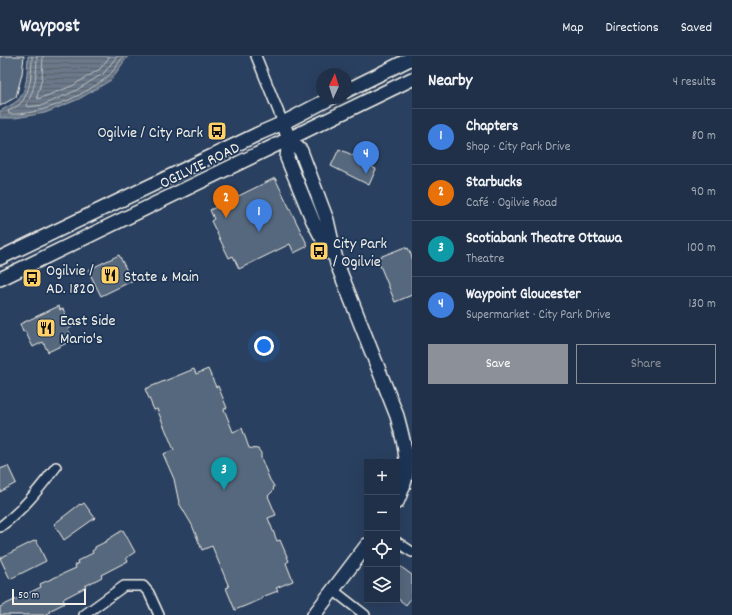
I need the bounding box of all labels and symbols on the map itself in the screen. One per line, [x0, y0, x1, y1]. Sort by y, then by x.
north arrow [316, 68, 352, 104]
bus stop icon: Ogilvie / City Park [206, 120, 228, 142]
place label: Ogilvie / City Park [97, 122, 203, 145]
street label: OGILVIE ROAD [156, 137, 244, 196]
pin: 4 [353, 141, 379, 174]
pin: 2 [213, 185, 239, 218]
pin: 1 [246, 199, 272, 232]
place label: City Park / Ogilvie [333, 233, 387, 274]
bus stop icon: City Park / Ogilvie [308, 240, 330, 262]
place label: Ogilvie / AD. 1820 [46, 260, 95, 301]
restaurant icon: State & Main [99, 264, 121, 286]
place label: State & Main [124, 266, 199, 289]
bus stop icon: Ogilvie / AD. 1820 [21, 267, 43, 289]
place label: East Side Mario's [60, 310, 116, 351]
restaurant icon: East Side Mario's [35, 317, 57, 339]
your location [254, 336, 274, 356]
pin: 3 [211, 457, 237, 490]
scale bar [12, 587, 86, 606]

